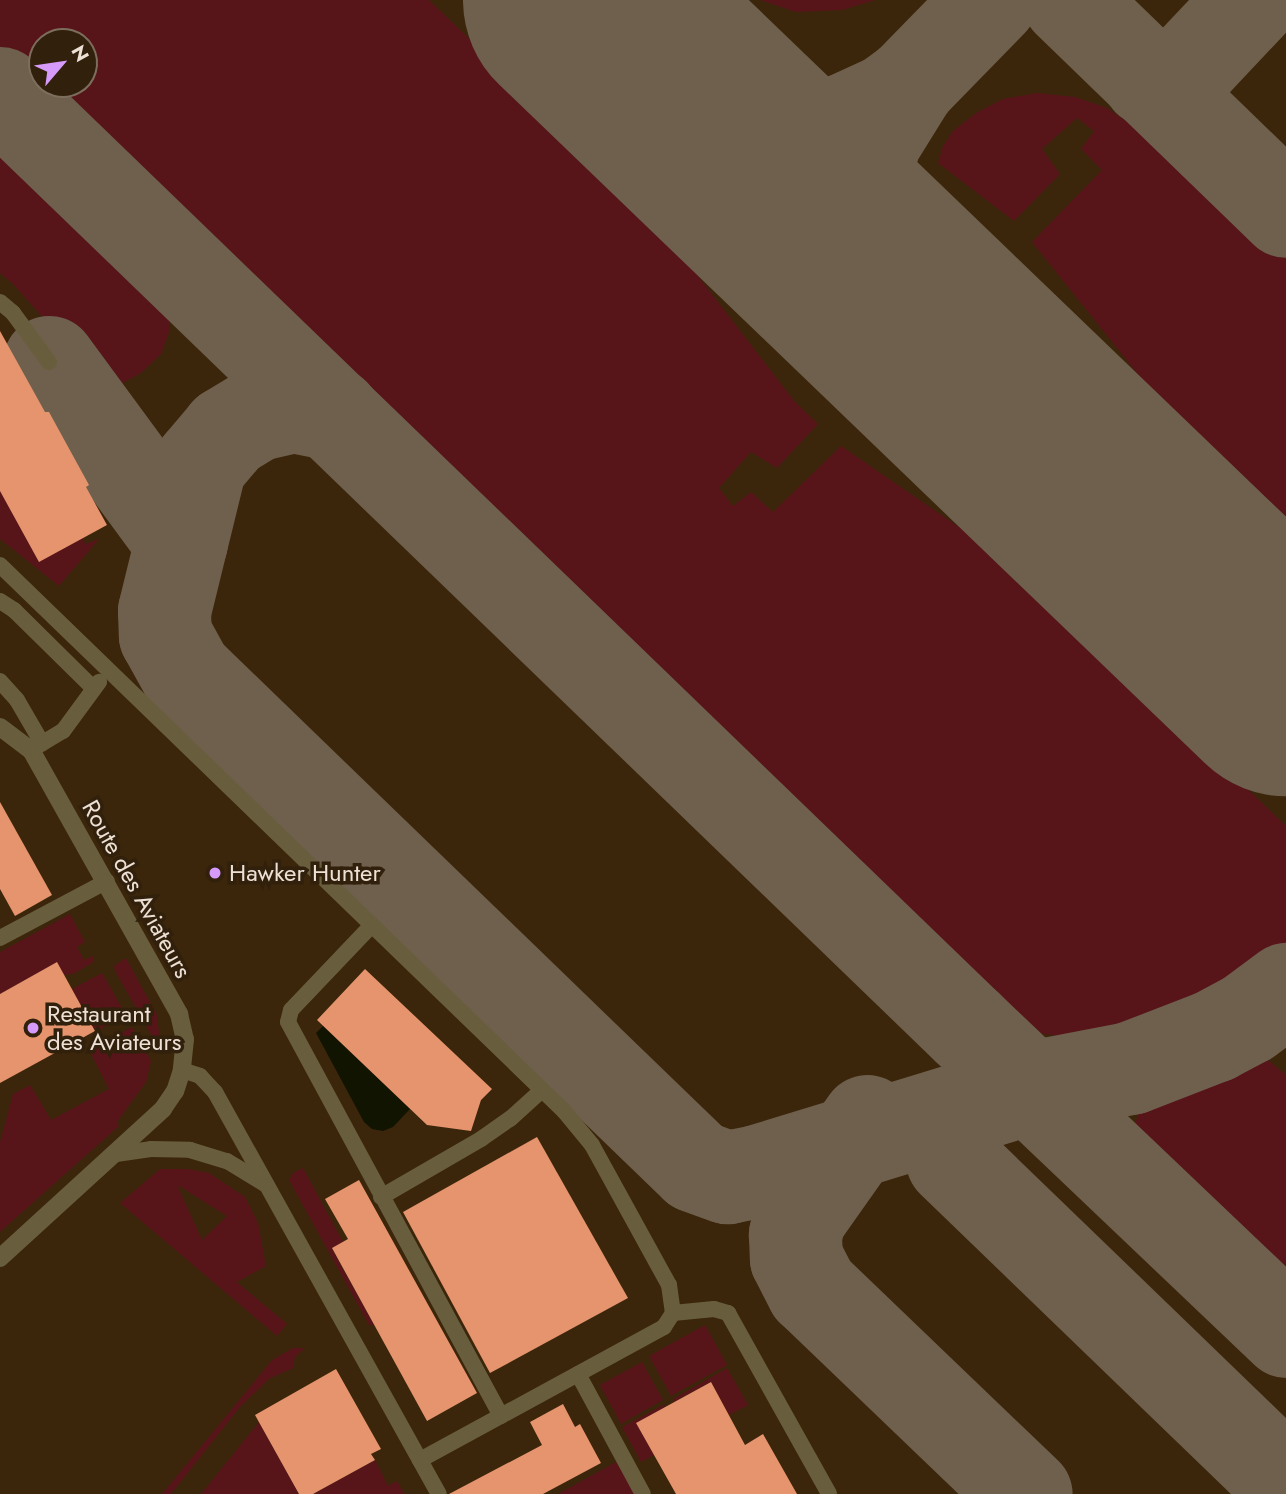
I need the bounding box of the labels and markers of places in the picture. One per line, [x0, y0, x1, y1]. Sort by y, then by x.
place label: Hawker Hunter [229, 859, 381, 887]
marker: Hawker Hunter [207, 865, 223, 881]
place label: Restaurant des Aviateurs [47, 1000, 182, 1056]
marker: Restaurant des Aviateurs [25, 1020, 41, 1036]

